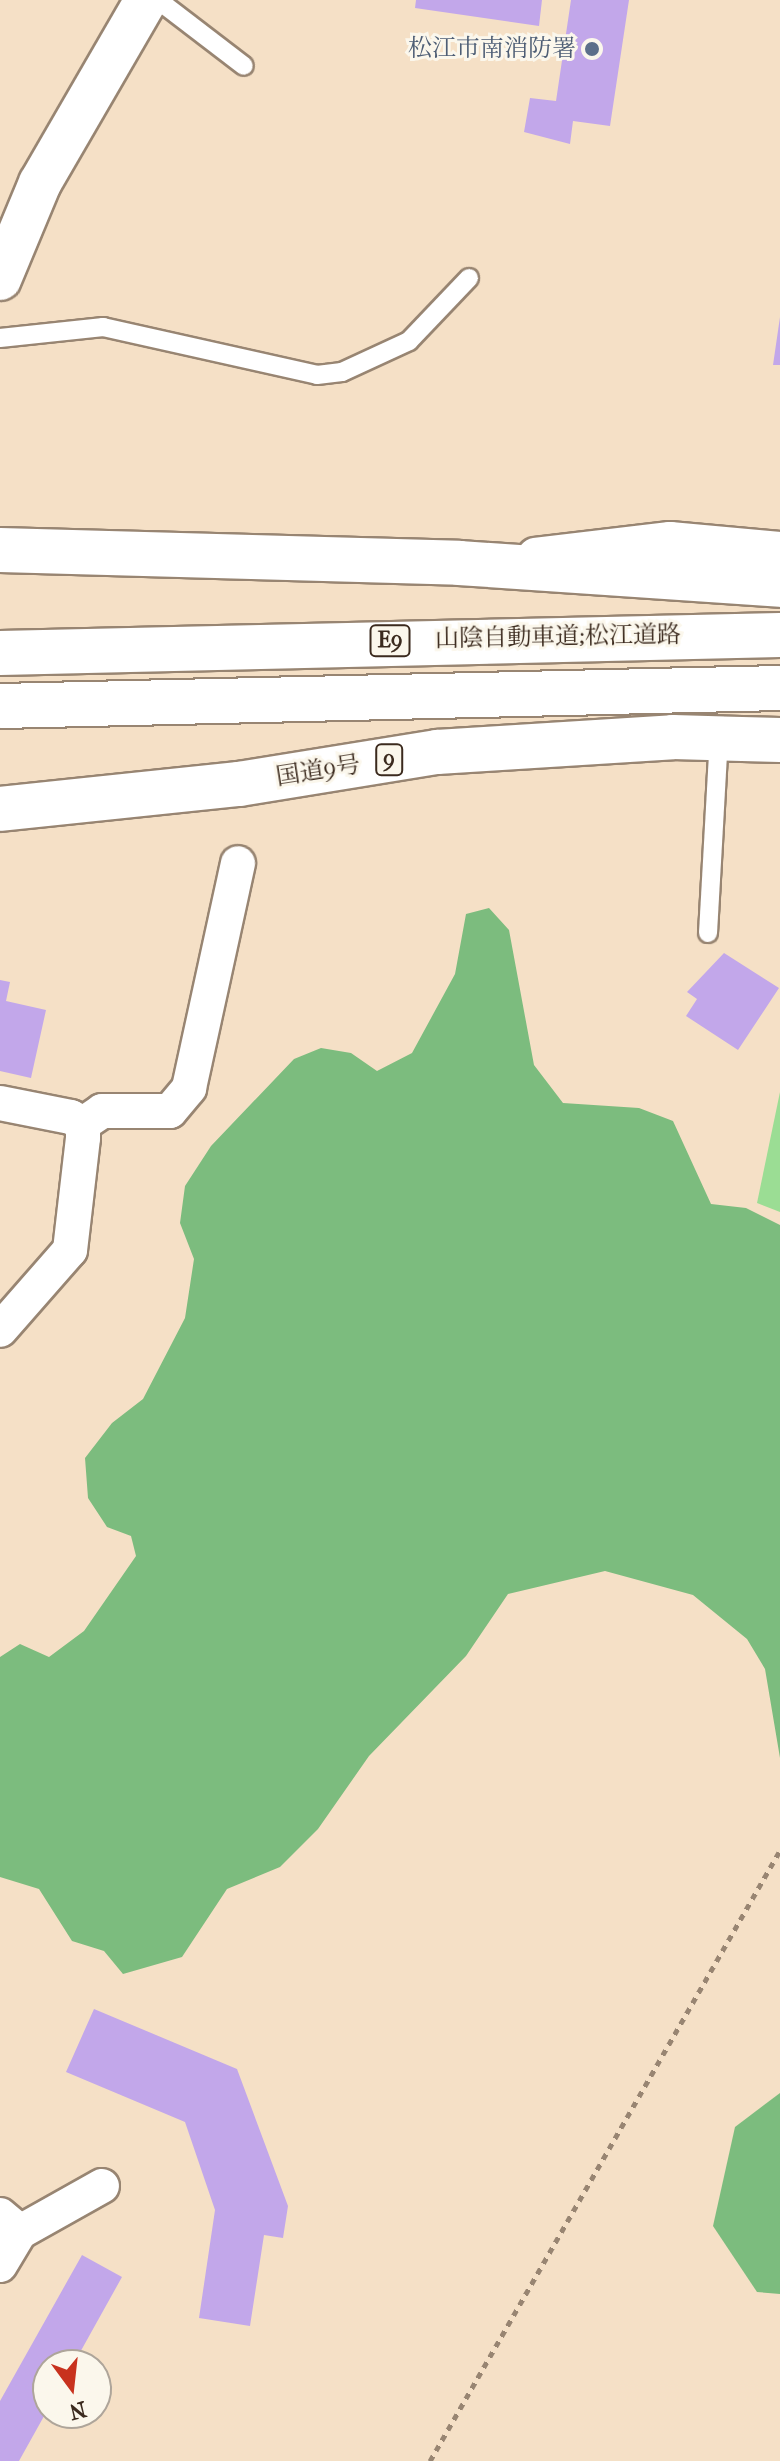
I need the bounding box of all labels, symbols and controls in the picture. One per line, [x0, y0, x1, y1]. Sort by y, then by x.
place label: 松江市南消防署 [408, 35, 576, 63]
marker: 松江市南消防署 [583, 40, 601, 58]
street label: 山陰自動車道;松江道路 [435, 620, 681, 654]
road number: E9 [368, 623, 412, 659]
road number: 9 [375, 742, 403, 778]
street label: 国道9号 [274, 750, 362, 792]
north arrow [32, 2349, 112, 2429]
text: N [66, 2396, 89, 2425]

